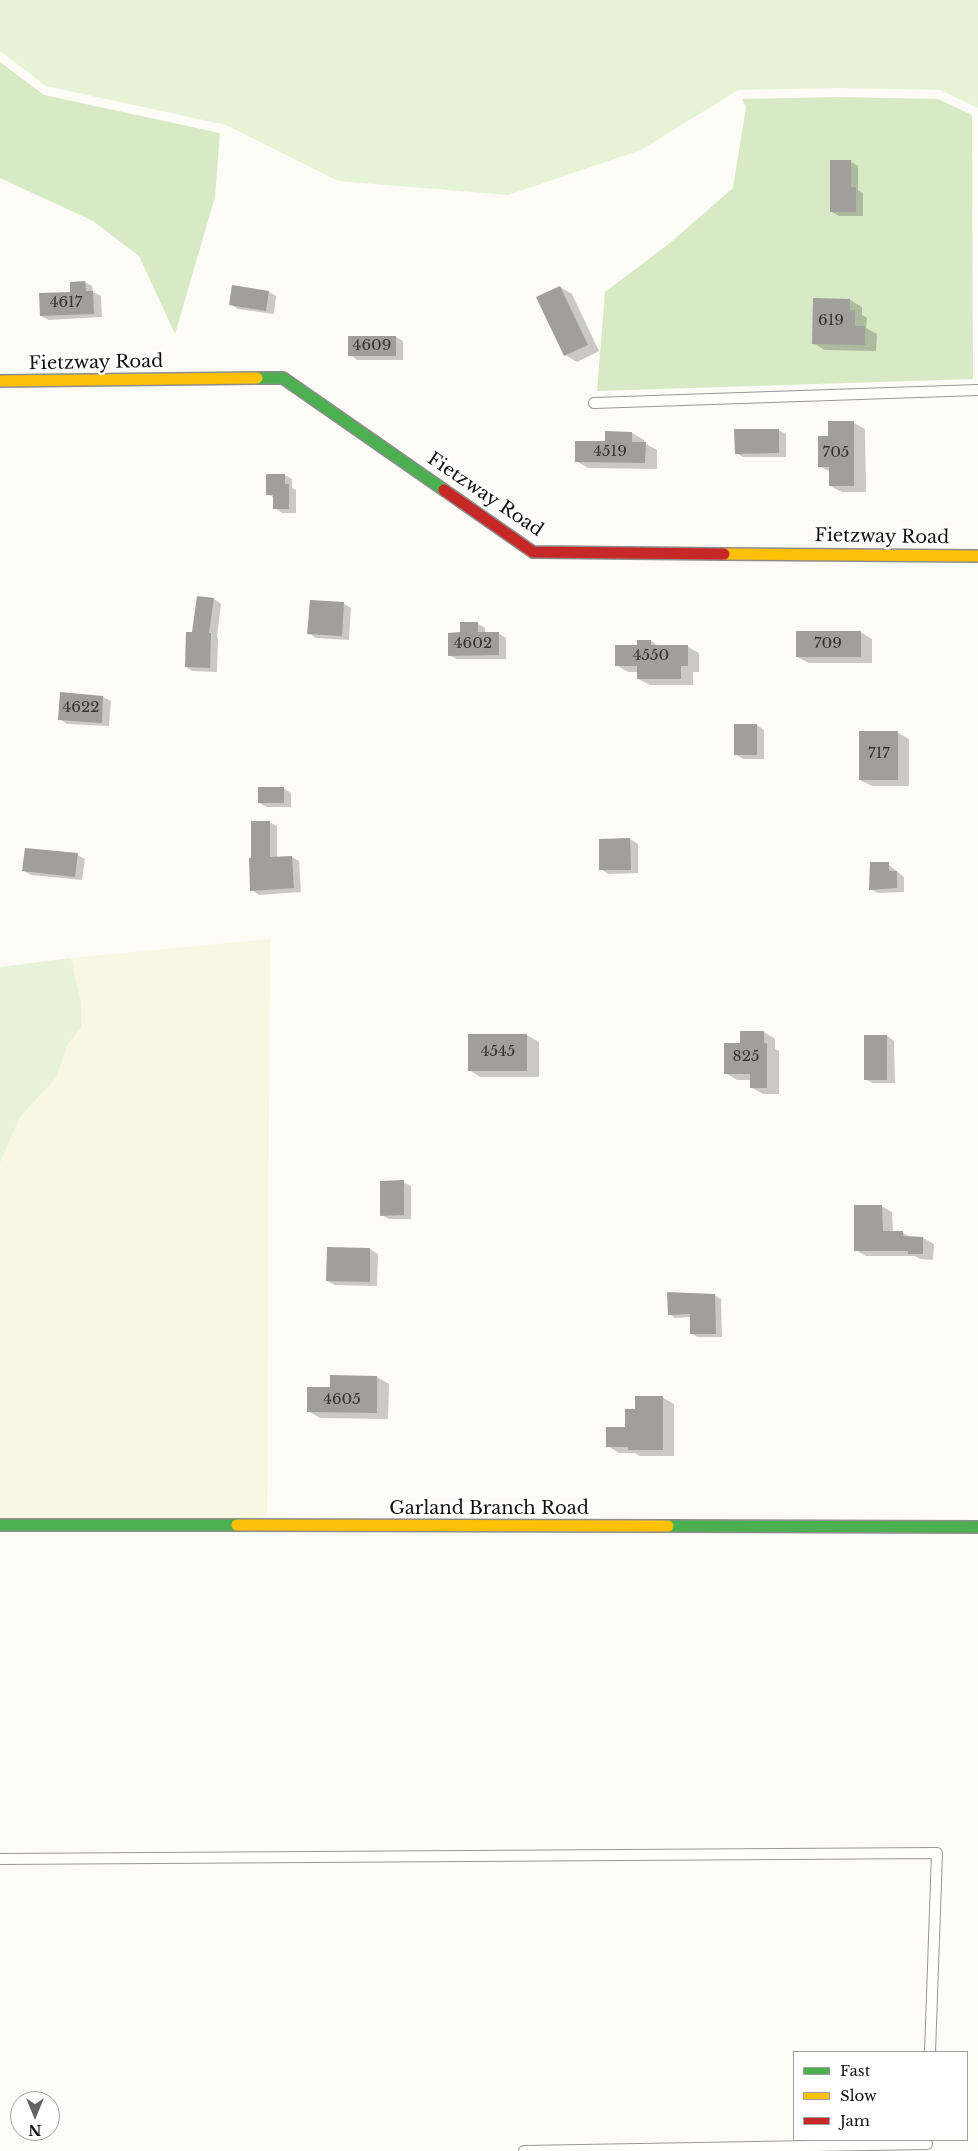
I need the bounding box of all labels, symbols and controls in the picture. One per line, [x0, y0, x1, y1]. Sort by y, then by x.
house number: 4617 [50, 294, 82, 312]
house number: 619 [818, 312, 844, 330]
house number: 4609 [353, 337, 391, 355]
street label: Fietzway Road [28, 351, 164, 375]
house number: 4519 [593, 443, 627, 461]
house number: 705 [823, 444, 849, 462]
street label: Fietzway Road [423, 448, 547, 542]
street label: Fietzway Road [814, 525, 950, 549]
house number: 4602 [454, 635, 492, 653]
house number: 709 [814, 635, 842, 653]
house number: 4550 [633, 647, 669, 665]
house number: 4622 [63, 699, 99, 717]
house number: 717 [868, 745, 890, 763]
house number: 4545 [481, 1043, 515, 1061]
house number: 825 [733, 1048, 759, 1066]
house number: 4605 [323, 1391, 361, 1409]
street label: Garland Branch Road [389, 1498, 589, 1520]
legend [793, 2051, 968, 2141]
text: Fast [840, 2061, 870, 2080]
text: Slow [840, 2086, 877, 2105]
north arrow [10, 2091, 60, 2141]
text: Jam [840, 2111, 870, 2130]
text: N [28, 2121, 42, 2139]

